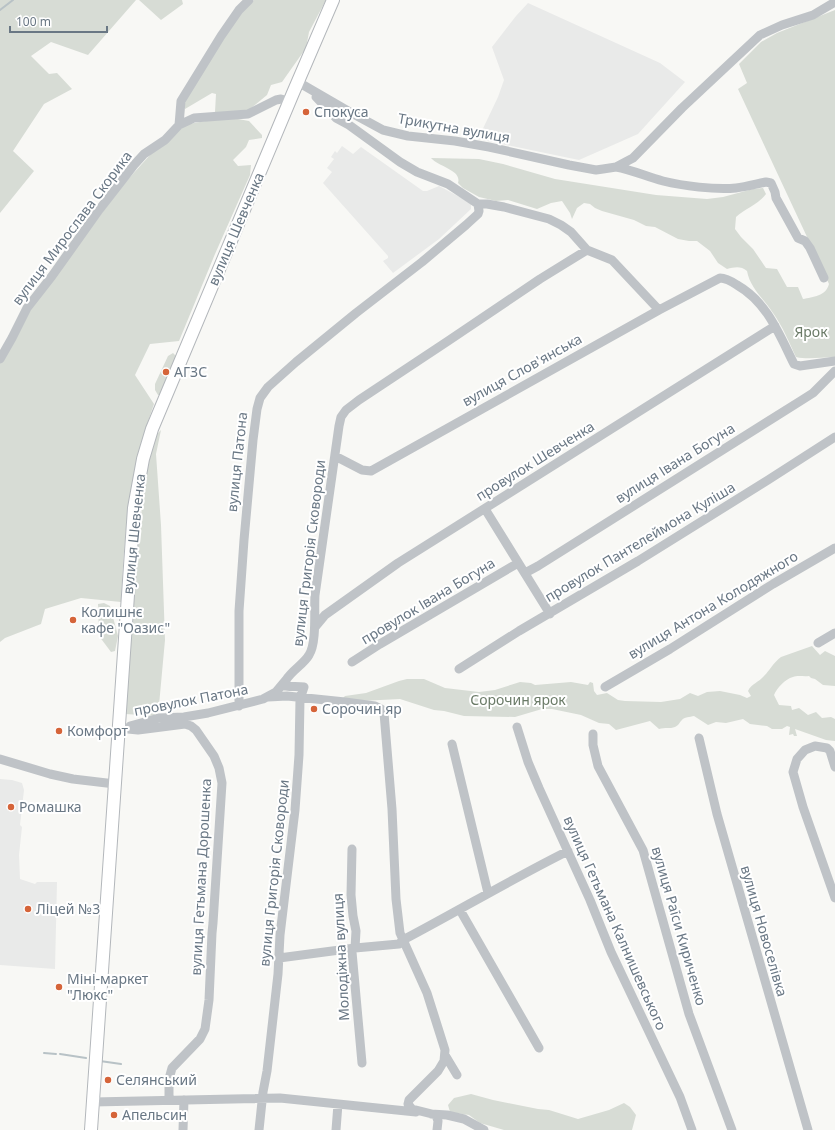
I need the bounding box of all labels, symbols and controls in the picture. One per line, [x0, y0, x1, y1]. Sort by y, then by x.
scale bar [10, 8, 107, 34]
text: 100 m [16, 13, 51, 30]
place label: Спокуса [314, 102, 369, 121]
marker: Спокуса [301, 107, 311, 117]
street label: Трикутна вулиця [397, 108, 512, 147]
street label: вулиця Мирослава Скорика [7, 147, 136, 309]
street label: вулиця Шевченка [203, 169, 268, 288]
park label: Ярок [794, 322, 828, 341]
street label: вулиця Слов'янська [459, 329, 585, 410]
place label: АГЗС [174, 362, 207, 381]
marker: АГЗС [161, 367, 171, 377]
street label: вулиця Патона [222, 411, 251, 513]
street label: провулок Шевченка [472, 416, 598, 505]
street label: вулиця Івана Богуна [611, 418, 738, 507]
street label: вулиця Григорія Сковороди [288, 458, 329, 647]
street label: вулиця Шевченка [118, 473, 149, 595]
street label: провулок Пантелеймона Куліша [541, 477, 738, 606]
street label: вулиця Антона Колодяжного [624, 546, 801, 663]
street label: провулок Івана Богуна [357, 553, 498, 648]
place label: Колишнє кафе "Оазис" [81, 602, 170, 637]
marker: Колишнє кафе "Оазис" [68, 615, 78, 625]
street label: провулок Патона [132, 679, 250, 720]
park label: Сорочин ярок [470, 690, 566, 709]
place label: Сорочин яр [322, 699, 402, 718]
marker: Сорочин яр [309, 704, 319, 714]
place label: Комфорт [67, 721, 129, 740]
marker: Комфорт [54, 726, 64, 736]
street label: вулиця Гетьмана Дорошенка [186, 778, 215, 976]
street label: вулиця Григорія Сковороди [254, 778, 293, 967]
place label: Ромашка [19, 797, 82, 816]
marker: Ромашка [6, 802, 16, 812]
street label: вулиця Гетьмана Калнишевського [559, 813, 671, 1033]
street label: вулиця Раїси Кириченко [648, 844, 711, 1008]
street label: вулиця Новоселівка [737, 863, 792, 999]
street label: Молодіжна вулиця [328, 893, 353, 1021]
place label: Ліцей №3 [36, 899, 100, 918]
marker: Ліцей №3 [23, 904, 33, 914]
place label: Міні-маркет "Люкс" [67, 969, 149, 1004]
marker: Міні-маркет "Люкс" [54, 982, 64, 992]
place label: Селянський [116, 1070, 197, 1089]
marker: Селянський [103, 1075, 113, 1085]
place label: Апельсин [122, 1105, 187, 1124]
marker: Апельсин [109, 1110, 119, 1120]

